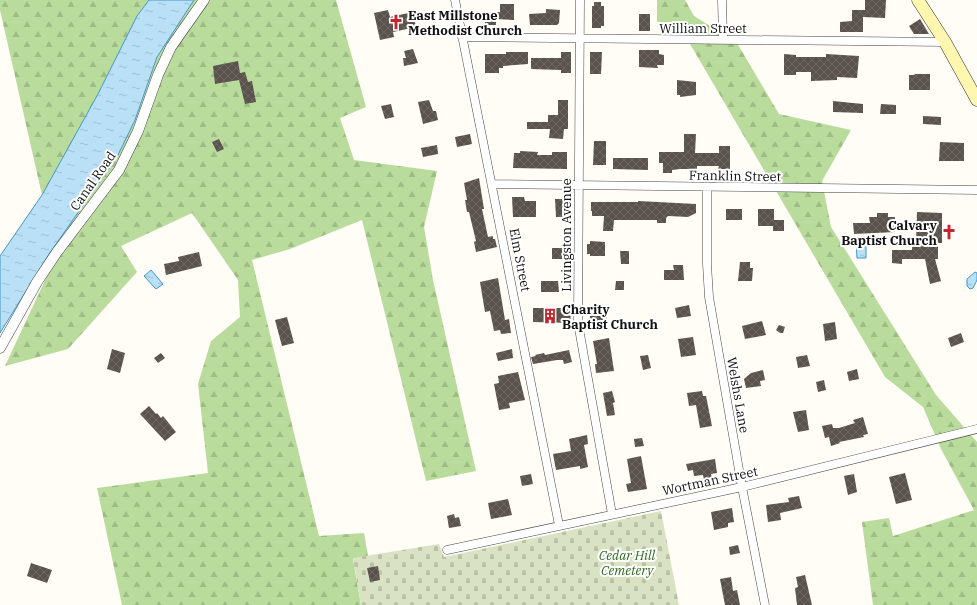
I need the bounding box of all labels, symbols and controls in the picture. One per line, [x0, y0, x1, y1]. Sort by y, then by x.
place label: East Millstone Methodist Church [408, 7, 523, 39]
church icon: East Millstone Methodist Church [387, 13, 405, 31]
street label: William Street [659, 20, 747, 37]
street label: Canal Road [66, 148, 120, 214]
street label: Franklin Street [689, 167, 782, 185]
street label: Livingston Avenue [558, 178, 575, 292]
place label: Calvary Baptist Church [841, 217, 938, 249]
church icon: Calvary Baptist Church [940, 223, 958, 241]
street label: Elm Street [506, 227, 535, 294]
place label: Charity Baptist Church [562, 301, 658, 333]
building icon: Charity Baptist Church [541, 307, 559, 325]
street label: Welshs Lane [723, 356, 753, 434]
street label: Wortman Street [661, 463, 760, 499]
park label: Cedar Hill Cemetery [599, 547, 656, 579]

